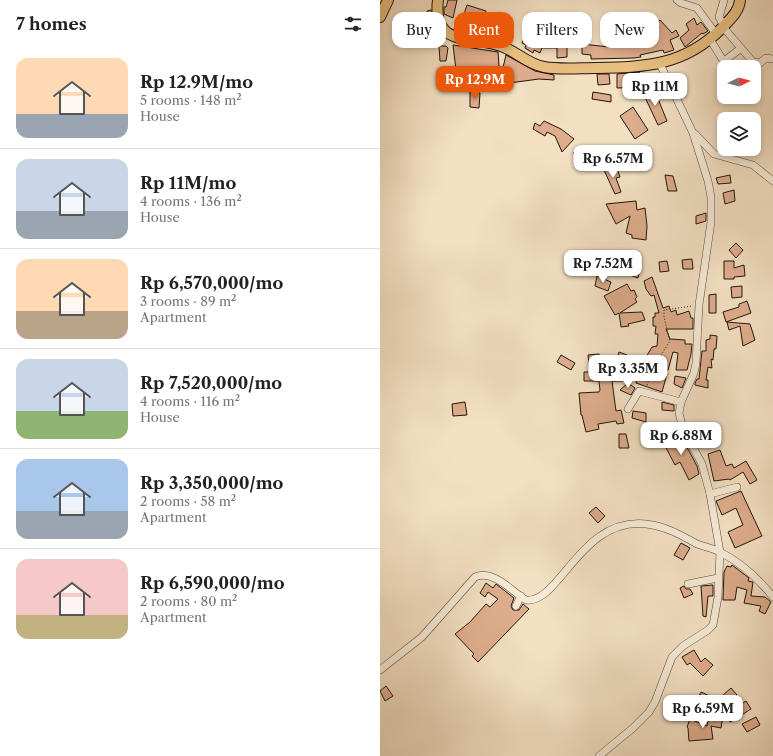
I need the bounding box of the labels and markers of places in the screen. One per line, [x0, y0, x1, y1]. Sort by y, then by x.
pin: Rp 12.9M [434, 66, 516, 100]
pin: Rp 11M [622, 73, 688, 107]
pin: Rp 6.57M [572, 145, 654, 179]
pin: Rp 7.52M [562, 250, 644, 284]
pin: Rp 3.35M [587, 355, 669, 389]
pin: Rp 6.88M [640, 422, 722, 456]
pin: Rp 6.59M [662, 695, 744, 729]

